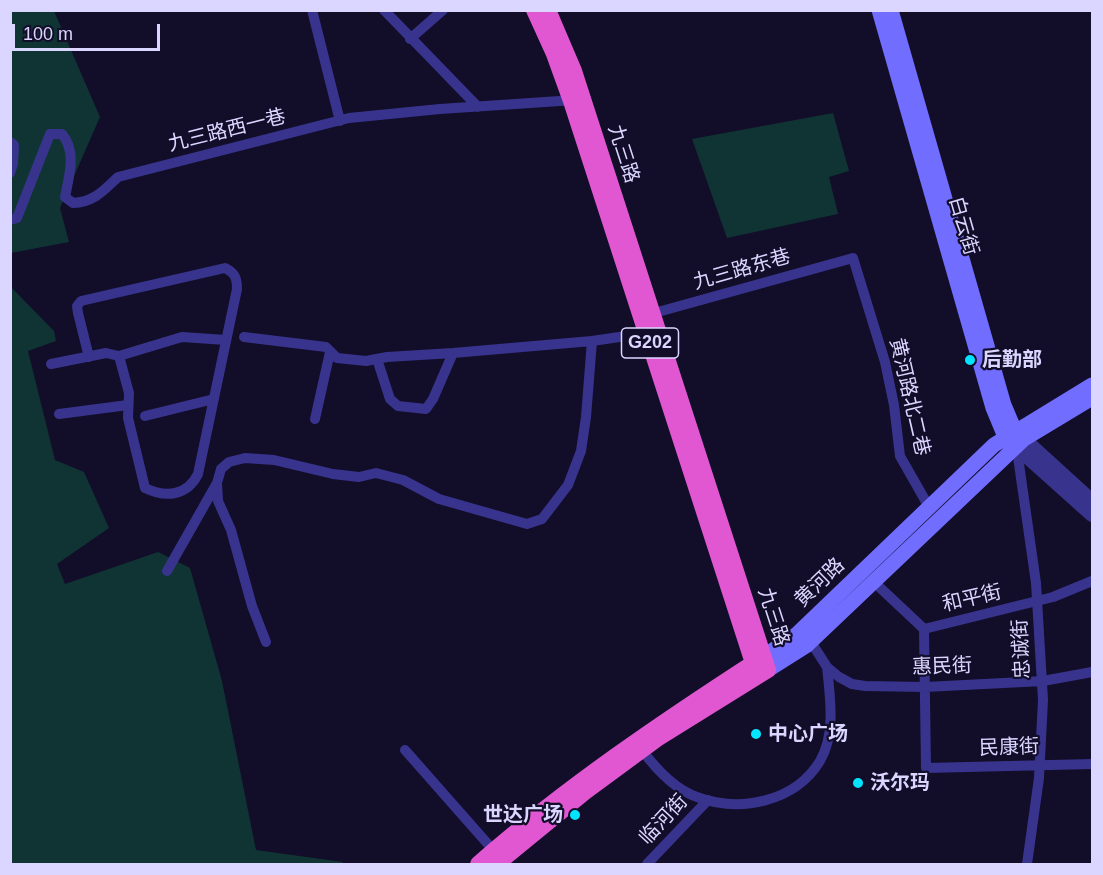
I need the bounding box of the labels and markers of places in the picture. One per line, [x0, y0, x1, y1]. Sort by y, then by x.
place label: 后勤部 [982, 348, 1042, 372]
marker: 后勤部 [963, 353, 977, 367]
place label: 中心广场 [768, 722, 848, 746]
marker: 中心广场 [749, 727, 763, 741]
place label: 沃尔玛 [870, 771, 930, 795]
marker: 沃尔玛 [851, 776, 865, 790]
place label: 世达广场 [483, 803, 563, 827]
marker: 世达广场 [568, 808, 582, 822]

